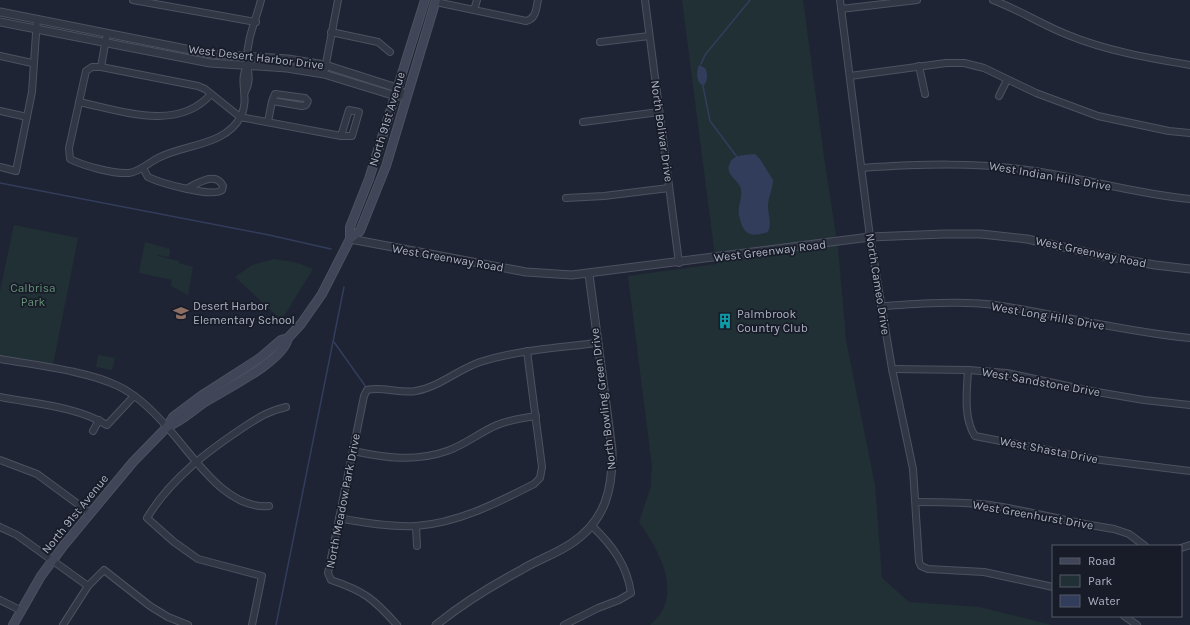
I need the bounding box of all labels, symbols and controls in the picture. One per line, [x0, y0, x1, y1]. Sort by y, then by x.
street label: West Desert Harbor Drive [188, 42, 324, 72]
street label: North 91st Avenue [366, 70, 408, 168]
street label: North Bolivar Drive [648, 79, 676, 183]
street label: West Indian Hills Drive [988, 158, 1112, 194]
street label: North Cameo Drive [863, 232, 893, 336]
street label: West Greenway Road [1034, 233, 1148, 271]
street label: West Greenway Road [713, 237, 827, 265]
street label: West Greenway Road [391, 241, 505, 275]
park label: Calbrisa Park [10, 281, 56, 309]
place label: Desert Harbor Elementary School [193, 299, 295, 327]
street label: West Long Hills Drive [990, 299, 1106, 333]
school or university icon: Desert Harbor Elementary School [172, 304, 190, 322]
place label: Palmbrook Country Club [737, 307, 808, 335]
building icon: Palmbrook Country Club [716, 312, 734, 330]
street label: North Bowling Green Drive [587, 327, 619, 471]
street label: West Sandstone Drive [981, 365, 1101, 399]
street label: North Meadow Park Drive [323, 432, 363, 570]
street label: West Shasta Drive [999, 434, 1099, 466]
street label: North 91st Avenue [39, 472, 111, 556]
street label: West Greenhurst Drive [972, 497, 1094, 533]
legend [1052, 545, 1182, 617]
text: Road [1088, 554, 1116, 568]
text: Park [1088, 574, 1113, 588]
text: Water [1088, 594, 1121, 608]

